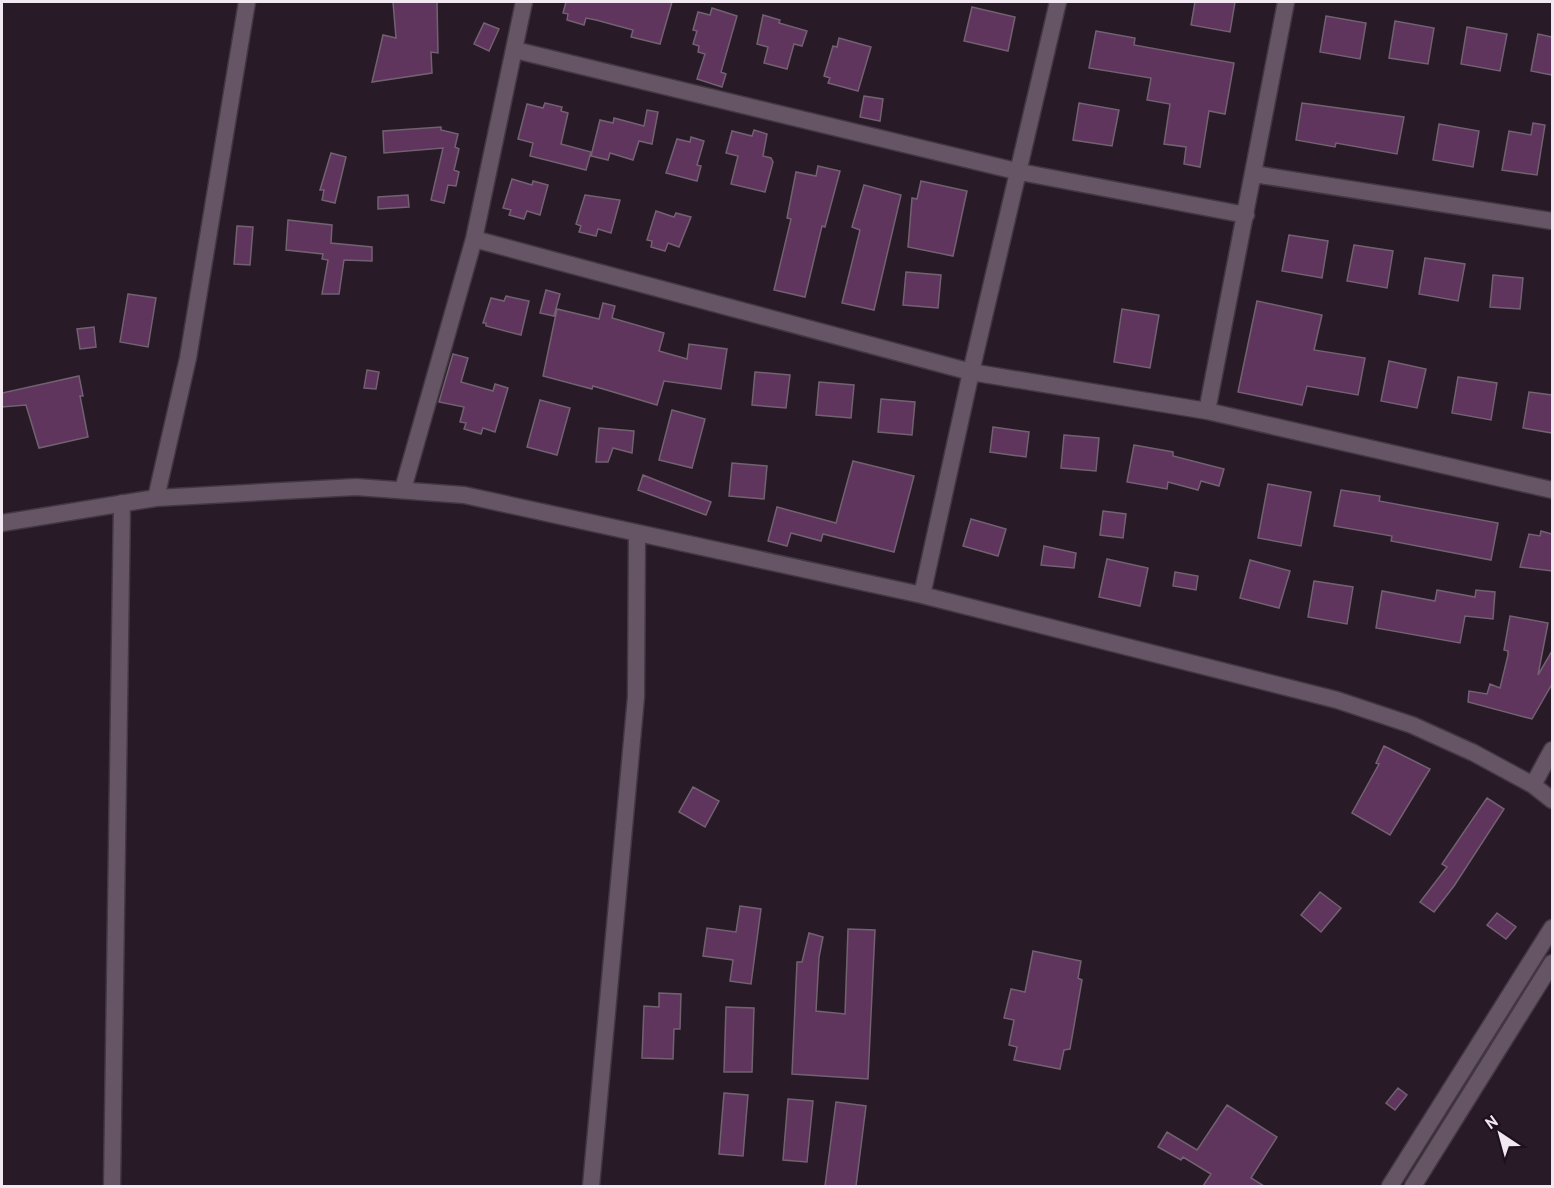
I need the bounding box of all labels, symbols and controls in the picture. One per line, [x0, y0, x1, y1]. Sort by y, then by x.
north arrow [1470, 1104, 1530, 1164]
text: N [1481, 1111, 1501, 1133]

